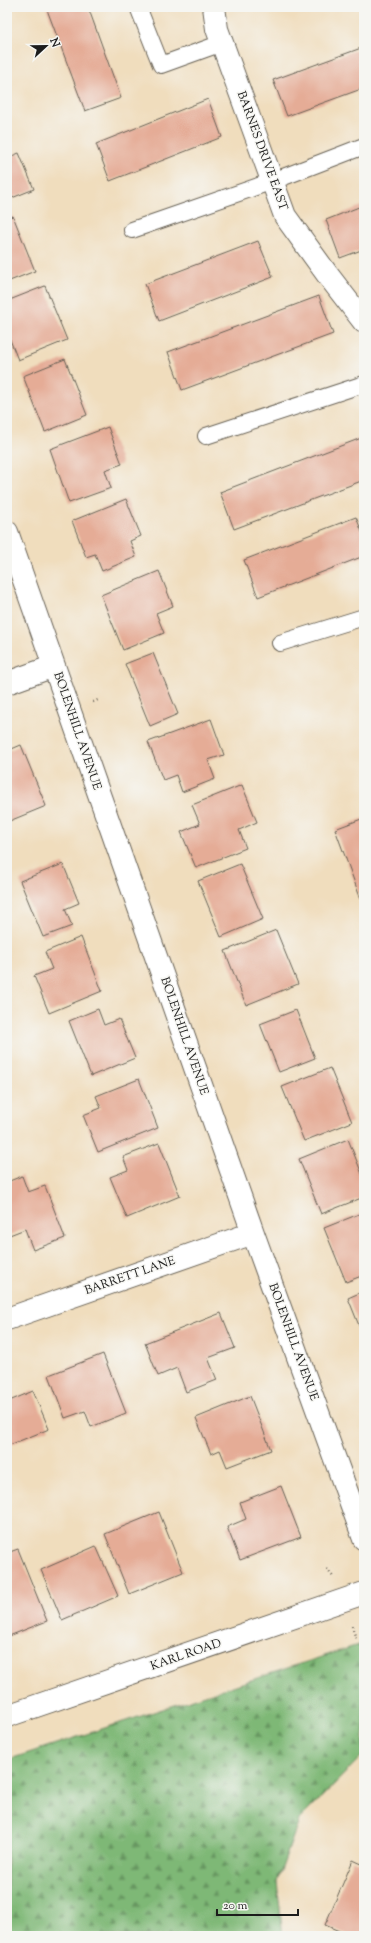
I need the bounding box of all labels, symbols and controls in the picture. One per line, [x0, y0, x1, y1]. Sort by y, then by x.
north arrow [26, 26, 66, 66]
text: N [45, 35, 63, 50]
street label: BARNES DRIVE EAST [232, 89, 292, 214]
street label: BOLENHILL AVENUE [48, 669, 106, 793]
street label: BOLENHILL AVENUE [155, 974, 213, 1098]
street label: BARRETT LANE [82, 1252, 178, 1300]
street label: BOLENHILL AVENUE [263, 1281, 323, 1404]
street label: KARL ROAD [148, 1634, 224, 1676]
scale bar [217, 1891, 298, 1917]
text: 20 m [223, 1897, 248, 1915]

